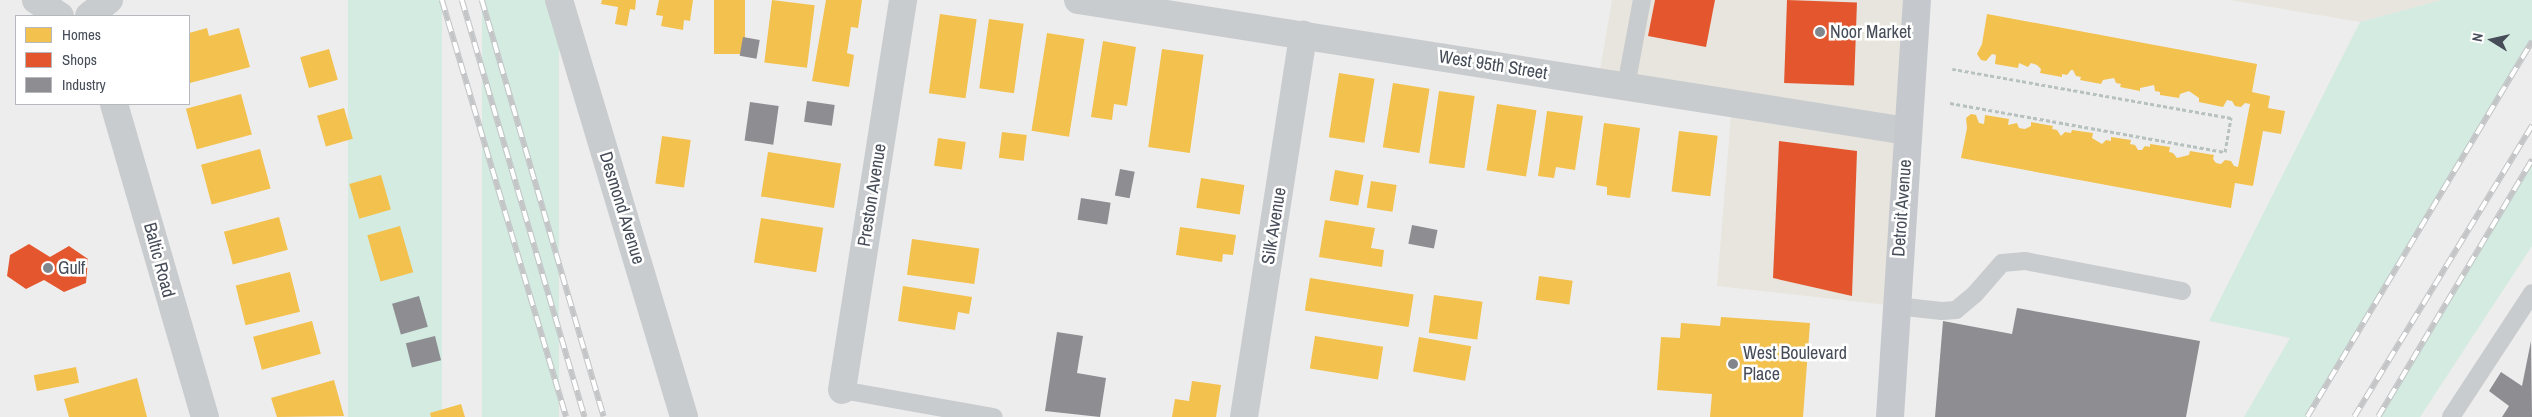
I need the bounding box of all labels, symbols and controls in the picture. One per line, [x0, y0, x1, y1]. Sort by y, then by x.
legend [15, 15, 190, 105]
north arrow [2467, 15, 2517, 65]
place label: Noor Market [1830, 21, 1911, 43]
text: Homes [62, 24, 101, 45]
marker: Noor Market [1814, 26, 1826, 38]
text: N [2468, 32, 2487, 43]
street label: West 95th Street [1437, 46, 1549, 84]
text: Shops [62, 49, 97, 70]
text: Industry [62, 74, 106, 95]
street label: Preston Avenue [853, 142, 891, 248]
street label: Desmond Avenue [595, 149, 649, 267]
street label: Detroit Avenue [1888, 158, 1916, 258]
street label: Silk Avenue [1257, 186, 1291, 266]
street label: Baltic Road [139, 220, 179, 300]
place label: Gulf [58, 257, 85, 279]
marker: Gulf [42, 262, 54, 274]
place label: West Boulevard Place [1743, 343, 1847, 386]
marker: West Boulevard Place [1727, 358, 1739, 370]

